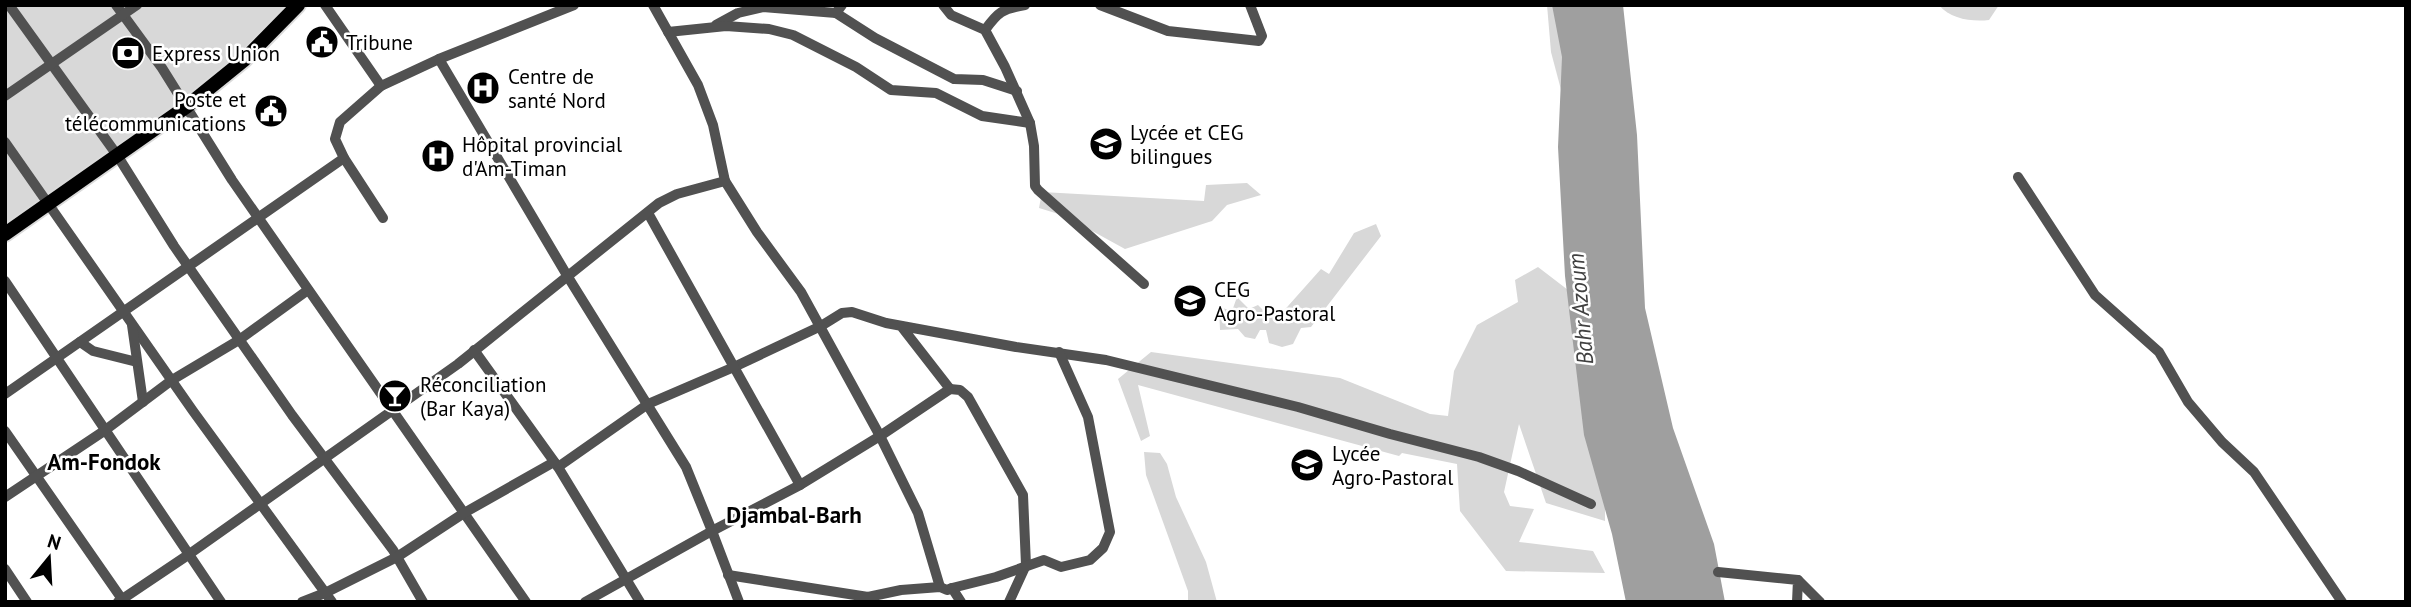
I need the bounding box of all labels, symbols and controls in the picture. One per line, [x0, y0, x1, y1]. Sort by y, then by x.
public building icon: Tribune [303, 23, 341, 61]
place label: Tribune [346, 29, 413, 56]
bank icon: Express Union [109, 34, 147, 72]
place label: Express Union [152, 40, 280, 67]
place label: Centre de santé Nord [508, 63, 606, 114]
hospital icon: Centre de santé Nord [464, 69, 502, 107]
place label: Poste et télécommunications [65, 86, 246, 137]
public building icon: Poste et télécommunications [252, 92, 290, 130]
place label: Lycée et CEG bilingues [1130, 119, 1244, 170]
school or university icon: Lycée et CEG bilingues [1087, 125, 1125, 163]
place label: Hôpital provincial d'Am-Timan [462, 131, 622, 182]
hospital icon: Hôpital provincial d'Am-Timan [419, 137, 457, 175]
water label: Bahr Azoum [1561, 252, 1599, 366]
place label: CEG Agro-Pastoral [1214, 276, 1335, 327]
school or university icon: CEG Agro-Pastoral [1171, 282, 1209, 320]
place label: Réconciliation (Bar Kaya) [420, 371, 546, 422]
bar icon: Réconciliation (Bar Kaya) [376, 377, 414, 415]
place label: Lycée Agro-Pastoral [1332, 440, 1453, 491]
school or university icon: Lycée Agro-Pastoral [1288, 446, 1326, 484]
district label: Am-Fondok [47, 447, 161, 476]
district label: Djambal-Barh [726, 500, 862, 529]
north arrow [14, 523, 84, 593]
text: N [45, 528, 64, 555]

